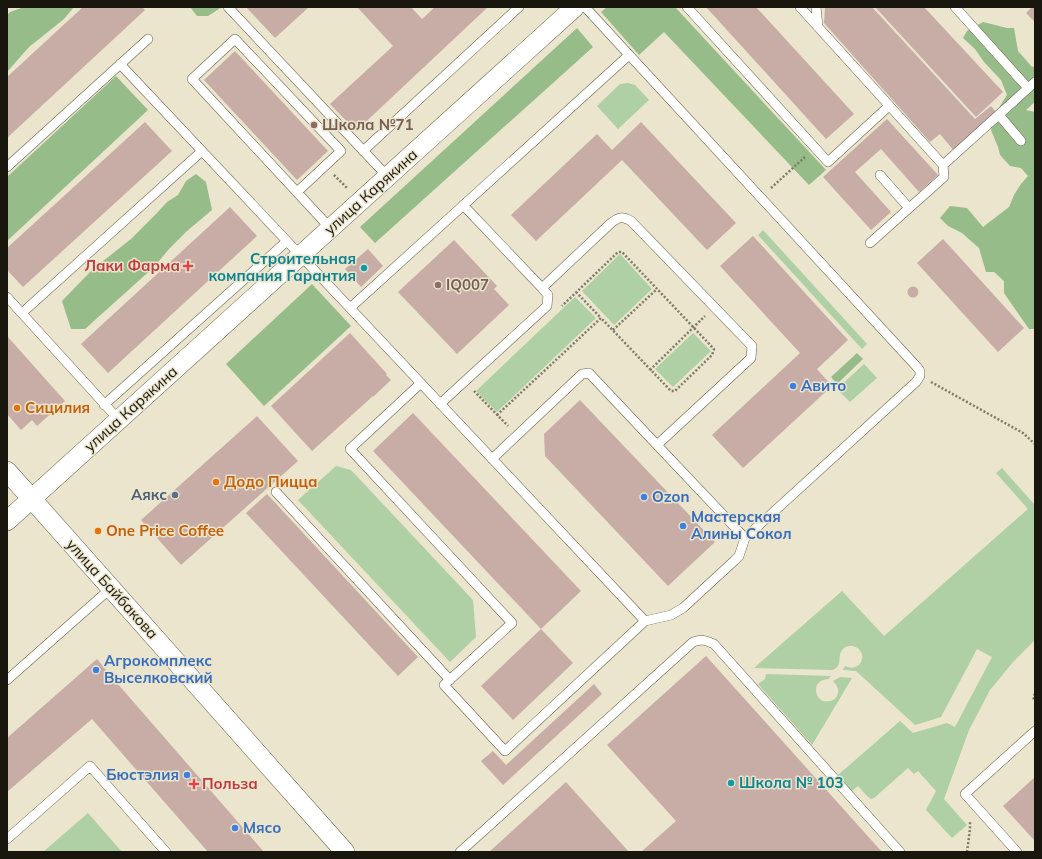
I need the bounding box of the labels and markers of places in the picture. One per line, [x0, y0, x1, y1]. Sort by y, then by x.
place label: Школа №71 [322, 115, 413, 134]
marker: Школа №71 [309, 120, 319, 130]
place label: Строительная компания Гарантия [208, 249, 356, 285]
place label: Лаки Фарма [84, 256, 180, 275]
marker: Лаки Фарма [183, 261, 193, 271]
marker: Строительная компания Гарантия [359, 263, 369, 273]
place label: IQ007 [446, 275, 489, 294]
marker: IQ007 [433, 280, 443, 290]
place label: Авито [801, 376, 846, 395]
marker: Авито [788, 381, 798, 391]
place label: Сицилия [25, 398, 90, 417]
marker: Сицилия [12, 403, 22, 413]
place label: Додо Пицца [224, 472, 317, 491]
marker: Додо Пицца [211, 477, 221, 487]
place label: Аякс [131, 485, 167, 504]
place label: Ozon [652, 487, 689, 506]
marker: Аякс [170, 490, 180, 500]
marker: Ozon [639, 492, 649, 502]
place label: Мастерская Алины Сокол [691, 507, 792, 543]
place label: One Price Coffee [106, 521, 224, 540]
marker: Мастерская Алины Сокол [678, 521, 688, 531]
marker: One Price Coffee [93, 526, 103, 536]
place label: Агрокомплекс Выселковский [104, 651, 213, 687]
marker: Агрокомплекс Выселковский [91, 665, 101, 675]
place label: Бюстэлия [106, 765, 179, 784]
marker: Бюстэлия [182, 770, 192, 780]
place label: Школа № 103 [739, 773, 844, 792]
place label: Польза [202, 774, 258, 793]
marker: Школа № 103 [726, 778, 736, 788]
marker: Польза [189, 779, 199, 789]
place label: Мясо [243, 818, 281, 837]
marker: Мясо [230, 823, 240, 833]

